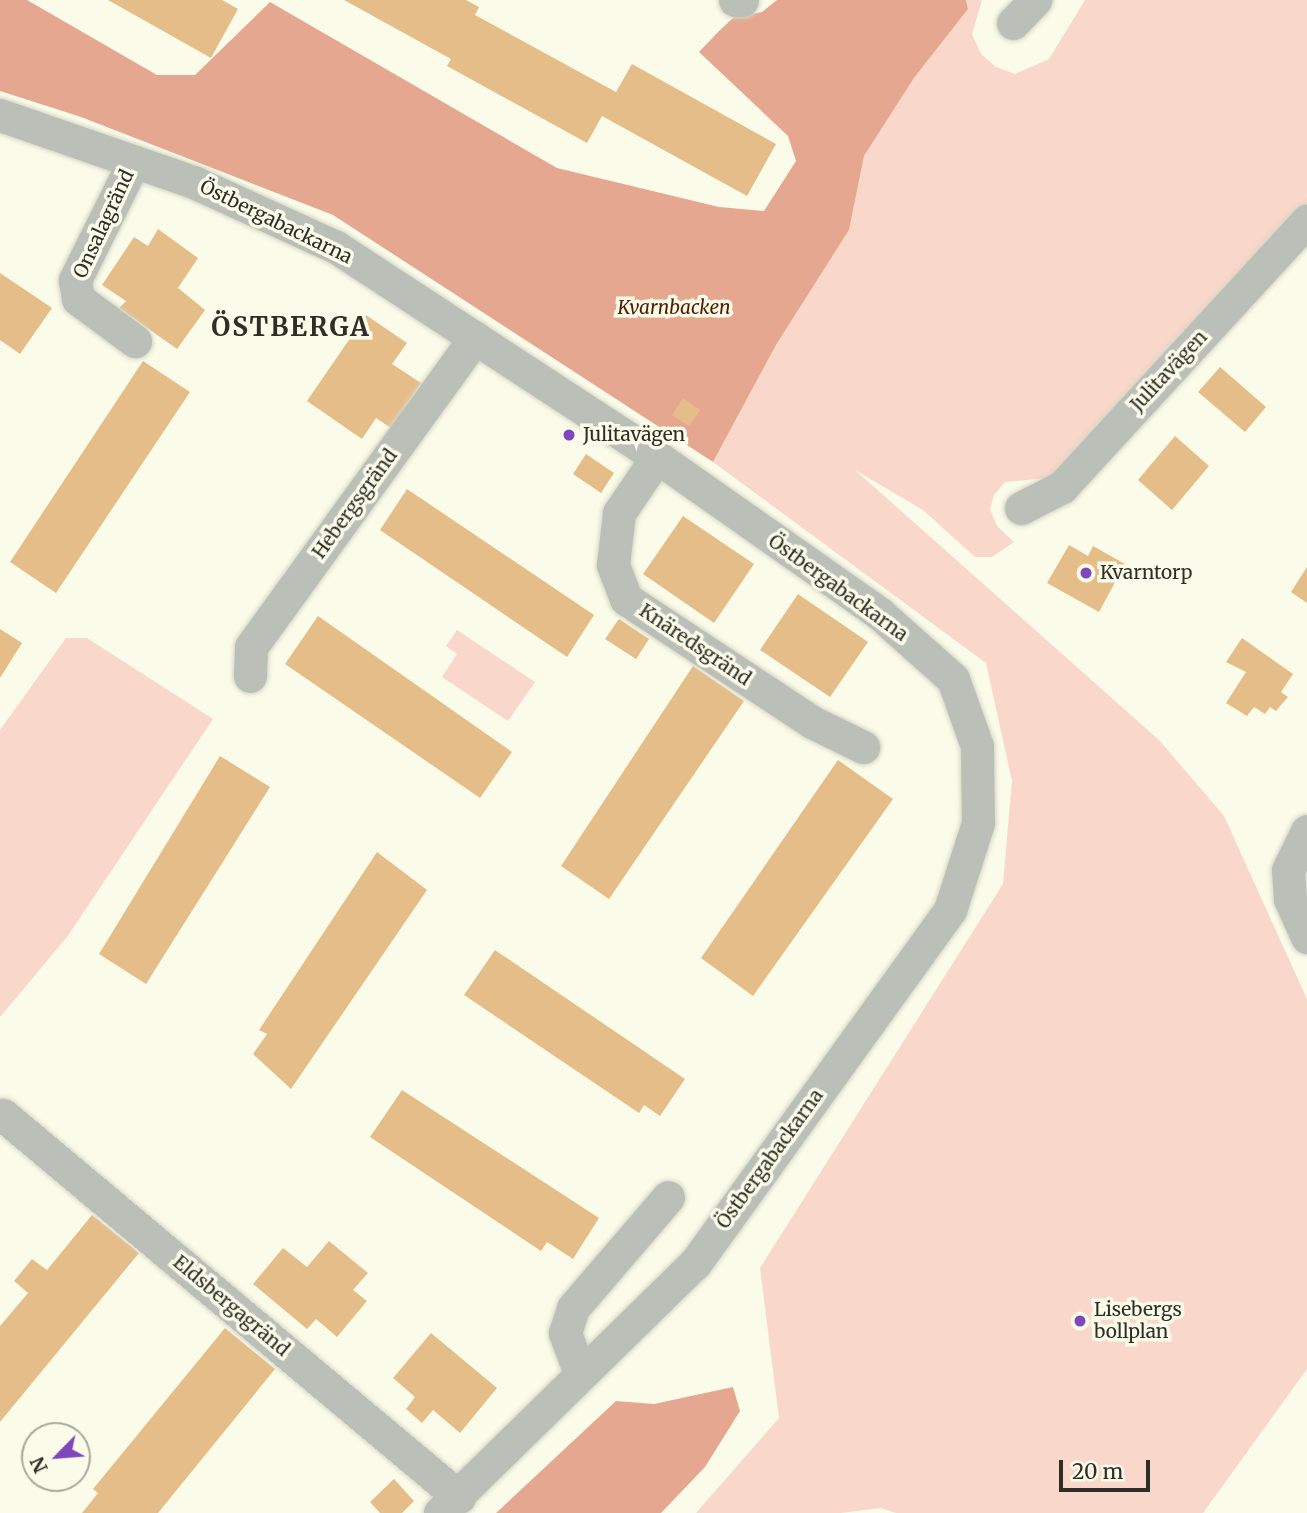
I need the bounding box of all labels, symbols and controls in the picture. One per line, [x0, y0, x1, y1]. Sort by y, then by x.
street label: Onsalagränd [69, 166, 139, 282]
street label: Östbergabackarna [196, 175, 356, 269]
park label: Kvarnbacken [617, 297, 731, 319]
district label: ÖSTBERGA [212, 311, 370, 343]
street label: Julitavägen [1126, 326, 1212, 416]
place label: Julitavägen [583, 424, 685, 446]
marker: Julitavägen [561, 427, 577, 443]
street label: Hebergsgränd [308, 445, 402, 563]
street label: Östbergabackarna [764, 530, 912, 646]
place label: Kvarntorp [1100, 562, 1192, 584]
marker: Kvarntorp [1078, 565, 1094, 581]
street label: Knäredsgränd [635, 599, 755, 691]
street label: Östbergabackarna [712, 1085, 828, 1233]
street label: Eldsbergagränd [168, 1251, 294, 1361]
place label: Lisebergs bollplan [1094, 1299, 1182, 1343]
marker: Lisebergs bollplan [1072, 1313, 1088, 1329]
north arrow [21, 1422, 91, 1492]
scale bar [1062, 1446, 1153, 1490]
text: N [25, 1453, 53, 1477]
text: 20 m [1072, 1458, 1123, 1485]

